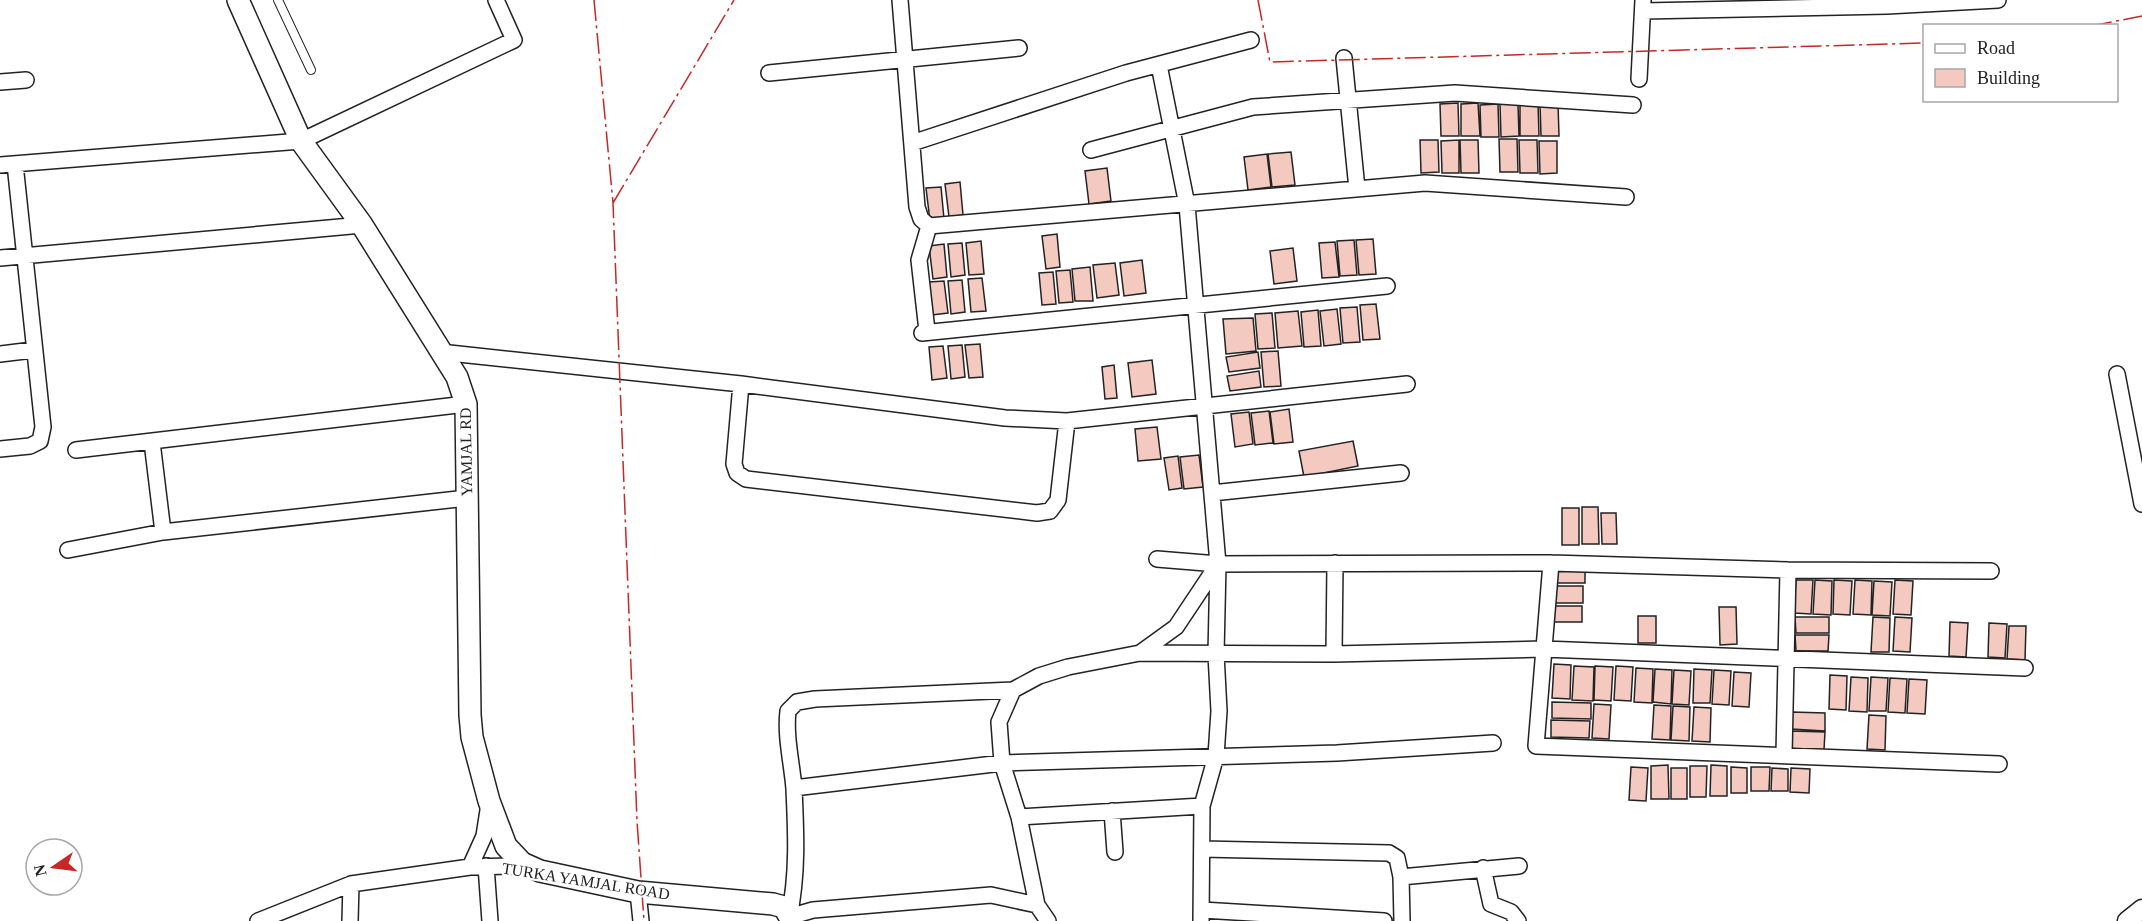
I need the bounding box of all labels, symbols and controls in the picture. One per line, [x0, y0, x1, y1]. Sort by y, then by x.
legend [1923, 24, 2118, 102]
text: Road [1977, 38, 2015, 58]
text: Building [1977, 68, 2040, 88]
street label: YAMJAL RD [457, 407, 475, 497]
north arrow [24, 837, 84, 897]
street label: TURKA YAMJAL ROAD [501, 859, 671, 903]
text: N [30, 862, 50, 878]

